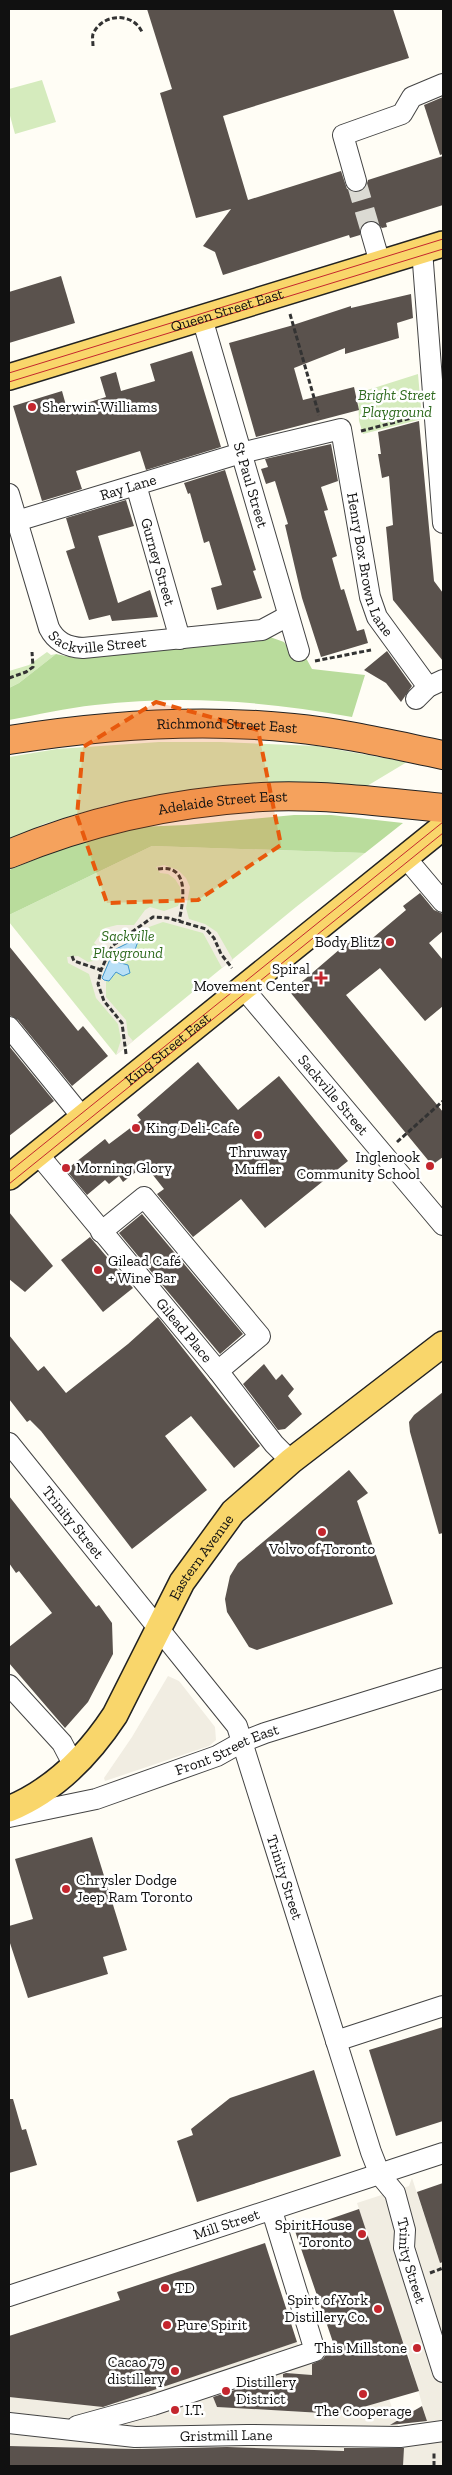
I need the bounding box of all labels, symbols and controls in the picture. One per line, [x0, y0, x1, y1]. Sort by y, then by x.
street label: Queen Street East [168, 284, 286, 336]
park label: Bright Street Playground [358, 386, 436, 421]
place label: Sherwin-Williams [42, 398, 157, 416]
marker: Sherwin-Williams [26, 401, 38, 413]
street label: St Paul Street [230, 440, 272, 530]
street label: Ray Lane [98, 470, 158, 504]
street label: Henry Box Brown Lane [343, 491, 397, 640]
street label: Gurney Street [137, 516, 179, 608]
street label: Sackville Street [45, 627, 148, 657]
street label: Richmond Street East [156, 714, 299, 737]
street label: Adelaide Street East [157, 787, 288, 819]
park label: Sackville Playground [93, 927, 163, 962]
place label: Body Blitz [315, 933, 380, 951]
marker: Body Blitz [384, 936, 396, 948]
place label: Spiral Movement Center [193, 960, 310, 995]
marker: Spiral Movement Center [314, 971, 328, 985]
street label: King Street East [121, 1009, 215, 1089]
street label: Sackville Street [294, 1051, 373, 1139]
place label: King Deli-Cafe [146, 1119, 240, 1137]
marker: King Deli-Cafe [130, 1122, 142, 1134]
marker: Thruway Muffler [252, 1129, 264, 1141]
place label: Thruway Muffler [229, 1143, 287, 1178]
place label: Inglenook Community School [297, 1148, 420, 1183]
place label: Morning Glory [76, 1159, 172, 1177]
marker: Inglenook Community School [424, 1160, 436, 1172]
marker: Morning Glory [60, 1162, 72, 1174]
place label: Gilead Café + Wine Bar [108, 1252, 181, 1287]
marker: Gilead Café + Wine Bar [92, 1264, 104, 1276]
street label: Gilead Place [152, 1294, 216, 1366]
street label: Trinity Street [38, 1482, 108, 1563]
street label: Eastern Avenue [165, 1511, 237, 1603]
marker: Volvo of Toronto [316, 1526, 328, 1538]
place label: Volvo of Toronto [268, 1540, 375, 1558]
street label: Front Street East [173, 1720, 281, 1779]
street label: Trinity Street [263, 1832, 307, 1922]
place label: Chrysler Dodge Jeep Ram Toronto [76, 1871, 193, 1906]
marker: Chrysler Dodge Jeep Ram Toronto [60, 1883, 72, 1895]
street label: Mill Street [191, 2205, 262, 2244]
street label: Trinity Street [393, 2215, 430, 2306]
place label: SpiritHouse Toronto [275, 2216, 352, 2251]
marker: SpiritHouse Toronto [356, 2228, 368, 2240]
place label: TD [175, 2279, 195, 2297]
marker: TD [159, 2282, 171, 2294]
place label: Spirt of York Distillery Co. [284, 2291, 368, 2326]
marker: Spirt of York Distillery Co. [372, 2303, 384, 2315]
place label: Pure Spirit [177, 2316, 248, 2334]
marker: Pure Spirit [161, 2319, 173, 2331]
place label: This Millstone [314, 2339, 407, 2357]
marker: This Millstone [411, 2342, 423, 2354]
place label: Cacao 79 distillery [107, 2353, 165, 2388]
marker: Cacao 79 distillery [169, 2365, 181, 2377]
place label: Distillery District [236, 2373, 296, 2408]
marker: Distillery District [220, 2385, 232, 2397]
marker: The Cooperage [357, 2388, 369, 2400]
place label: I.T. [185, 2401, 204, 2419]
place label: The Cooperage [314, 2402, 412, 2420]
marker: I.T. [169, 2404, 181, 2416]
street label: Gristmill Lane [180, 2426, 273, 2445]

